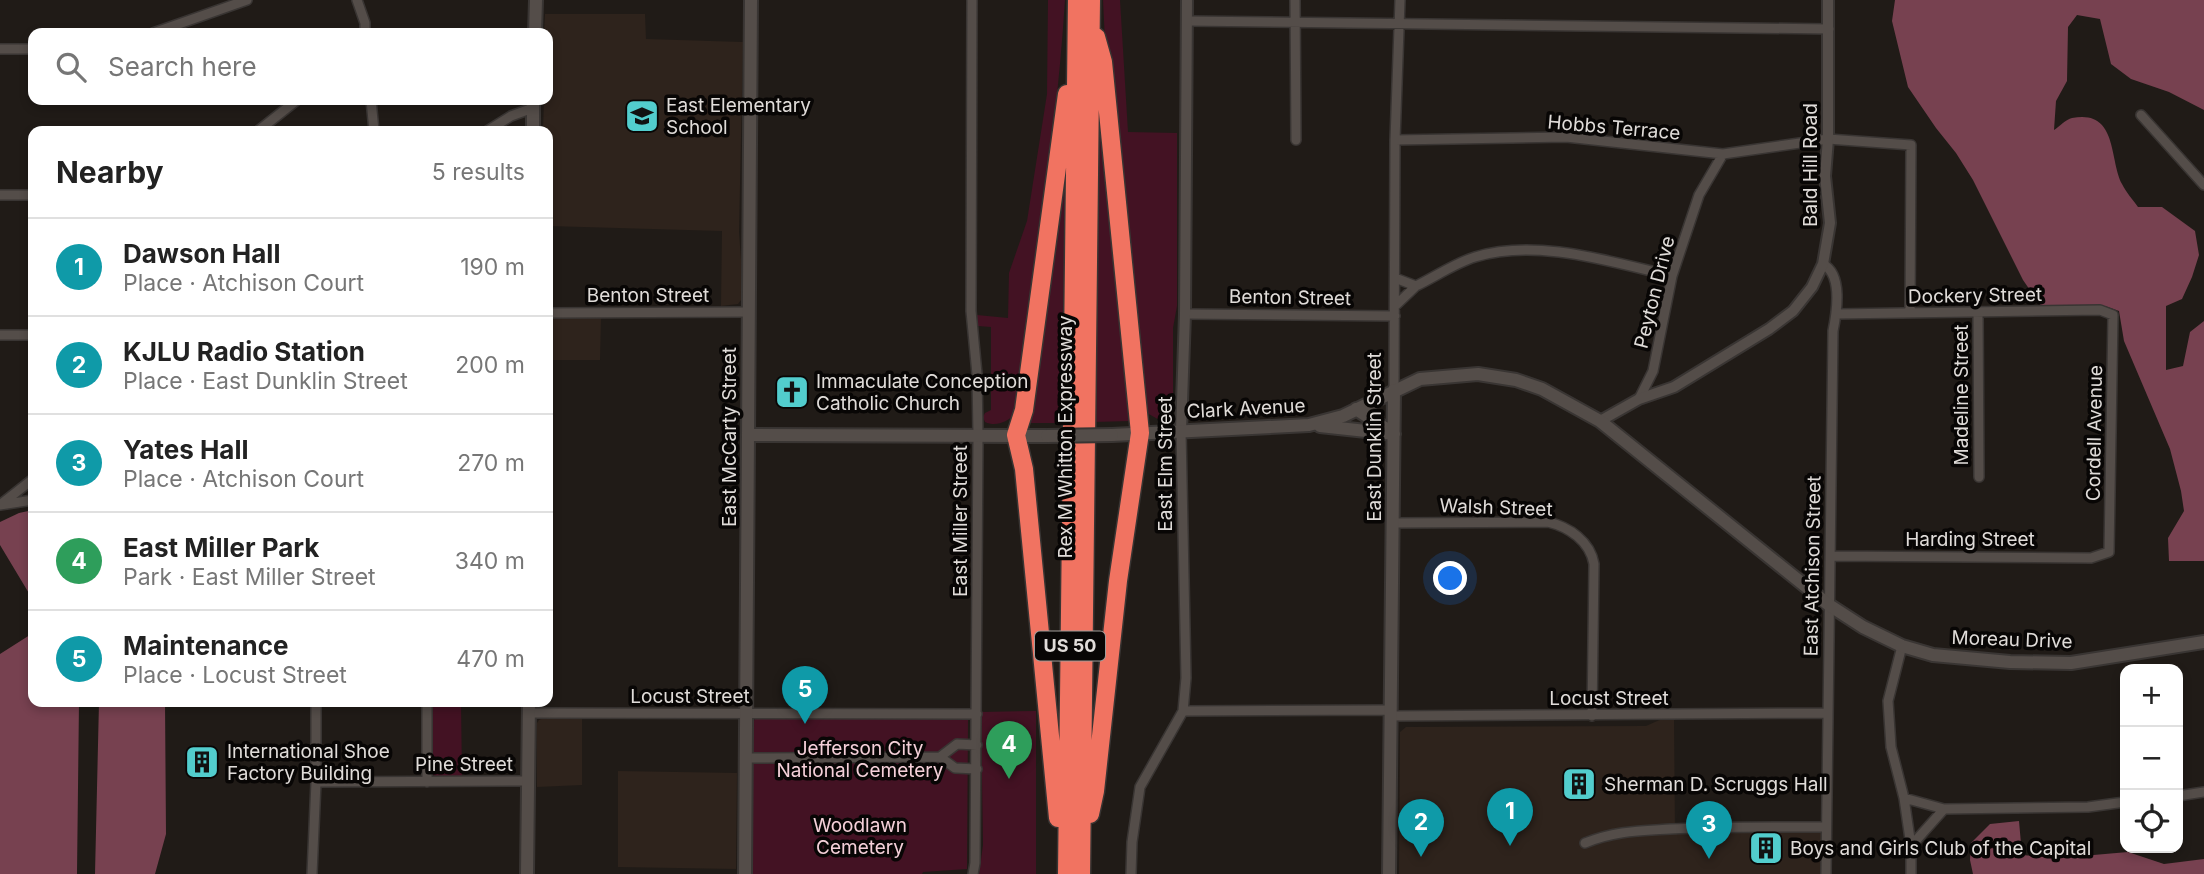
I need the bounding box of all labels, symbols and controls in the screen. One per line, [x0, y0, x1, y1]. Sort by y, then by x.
search box [28, 28, 553, 105]
icon: search [52, 48, 90, 86]
text: Search here [108, 51, 257, 82]
place label: East Elementary School [666, 94, 811, 139]
school or university icon: East Elementary School [623, 97, 661, 135]
street label: Bald Hill Road [1799, 103, 1822, 227]
street label: Hobbs Terrace [1547, 110, 1681, 145]
text: Nearby [56, 154, 164, 190]
text: 5 results [432, 158, 525, 186]
street label: Peyton Drive [1629, 234, 1680, 351]
text: Dawson Hall [123, 238, 280, 269]
text: 1 [74, 253, 84, 281]
text: 190 m [460, 253, 525, 281]
text: Place · Atchison Court [123, 269, 364, 297]
street label: Dockery Street [1908, 283, 2042, 308]
street label: Benton Street [587, 284, 709, 307]
street label: Benton Street [1229, 285, 1351, 310]
street label: Rex M Whitton Expressway [1054, 315, 1077, 559]
street label: Madeline Street [1950, 324, 1973, 466]
text: KJLU Radio Station [123, 336, 365, 367]
street label: East McCarty Street [718, 347, 741, 527]
text: 2 [72, 351, 86, 379]
text: 200 m [455, 351, 525, 379]
street label: East Dunklin Street [1363, 352, 1386, 522]
street label: Cordell Avenue [2082, 365, 2107, 501]
text: Place · East Dunklin Street [123, 367, 408, 395]
place label: Immaculate Conception Catholic Church [816, 370, 1028, 415]
church icon: Immaculate Conception Catholic Church [773, 373, 811, 411]
street label: Clark Avenue [1186, 394, 1306, 423]
street label: East Elm Street [1154, 396, 1177, 532]
text: Yates Hall [123, 434, 249, 465]
street label: East Miller Street [949, 445, 972, 597]
text: 3 [72, 449, 86, 477]
text: 270 m [457, 449, 525, 477]
text: Place · Atchison Court [123, 465, 364, 493]
street label: East Atchison Street [1799, 475, 1826, 657]
street label: Walsh Street [1439, 494, 1553, 521]
street label: Harding Street [1905, 528, 2035, 551]
text: East Miller Park [123, 532, 319, 563]
text: 4 [71, 547, 87, 575]
text: 340 m [455, 547, 525, 575]
your location [1433, 561, 1467, 595]
text: Park · East Miller Street [123, 563, 376, 591]
street label: Moreau Drive [1951, 626, 2073, 653]
text: Maintenance [123, 630, 289, 661]
road number: US 50 [1035, 632, 1105, 660]
text: 5 [72, 645, 86, 673]
text: 470 m [456, 645, 525, 673]
text: Place · Locust Street [123, 661, 347, 689]
map controls [2120, 664, 2183, 853]
button: + [2120, 664, 2183, 727]
pin: 5 [782, 666, 828, 724]
street label: Locust Street [630, 685, 750, 708]
street label: Locust Street [1549, 687, 1669, 710]
pin: 4 [986, 721, 1032, 779]
button: − [2120, 727, 2183, 790]
park label: Jefferson City National Cemetery [777, 737, 944, 782]
place label: International Shoe Factory Building [227, 740, 390, 785]
building icon: International Shoe Factory Building [183, 743, 221, 781]
street label: Pine Street [415, 753, 513, 776]
building icon: Sherman D. Scruggs Hall [1560, 765, 1598, 803]
place label: Sherman D. Scruggs Hall [1604, 773, 1828, 796]
pin: 1 [1487, 788, 1533, 846]
button: locate [2120, 790, 2183, 853]
pin: 2 [1398, 799, 1444, 857]
pin: 3 [1686, 801, 1732, 859]
park label: Woodlawn Cemetery [813, 814, 907, 859]
building icon: Boys and Girls Club of the Capital [1747, 829, 1785, 867]
place label: Boys and Girls Club of the Capital [1790, 837, 2091, 860]

